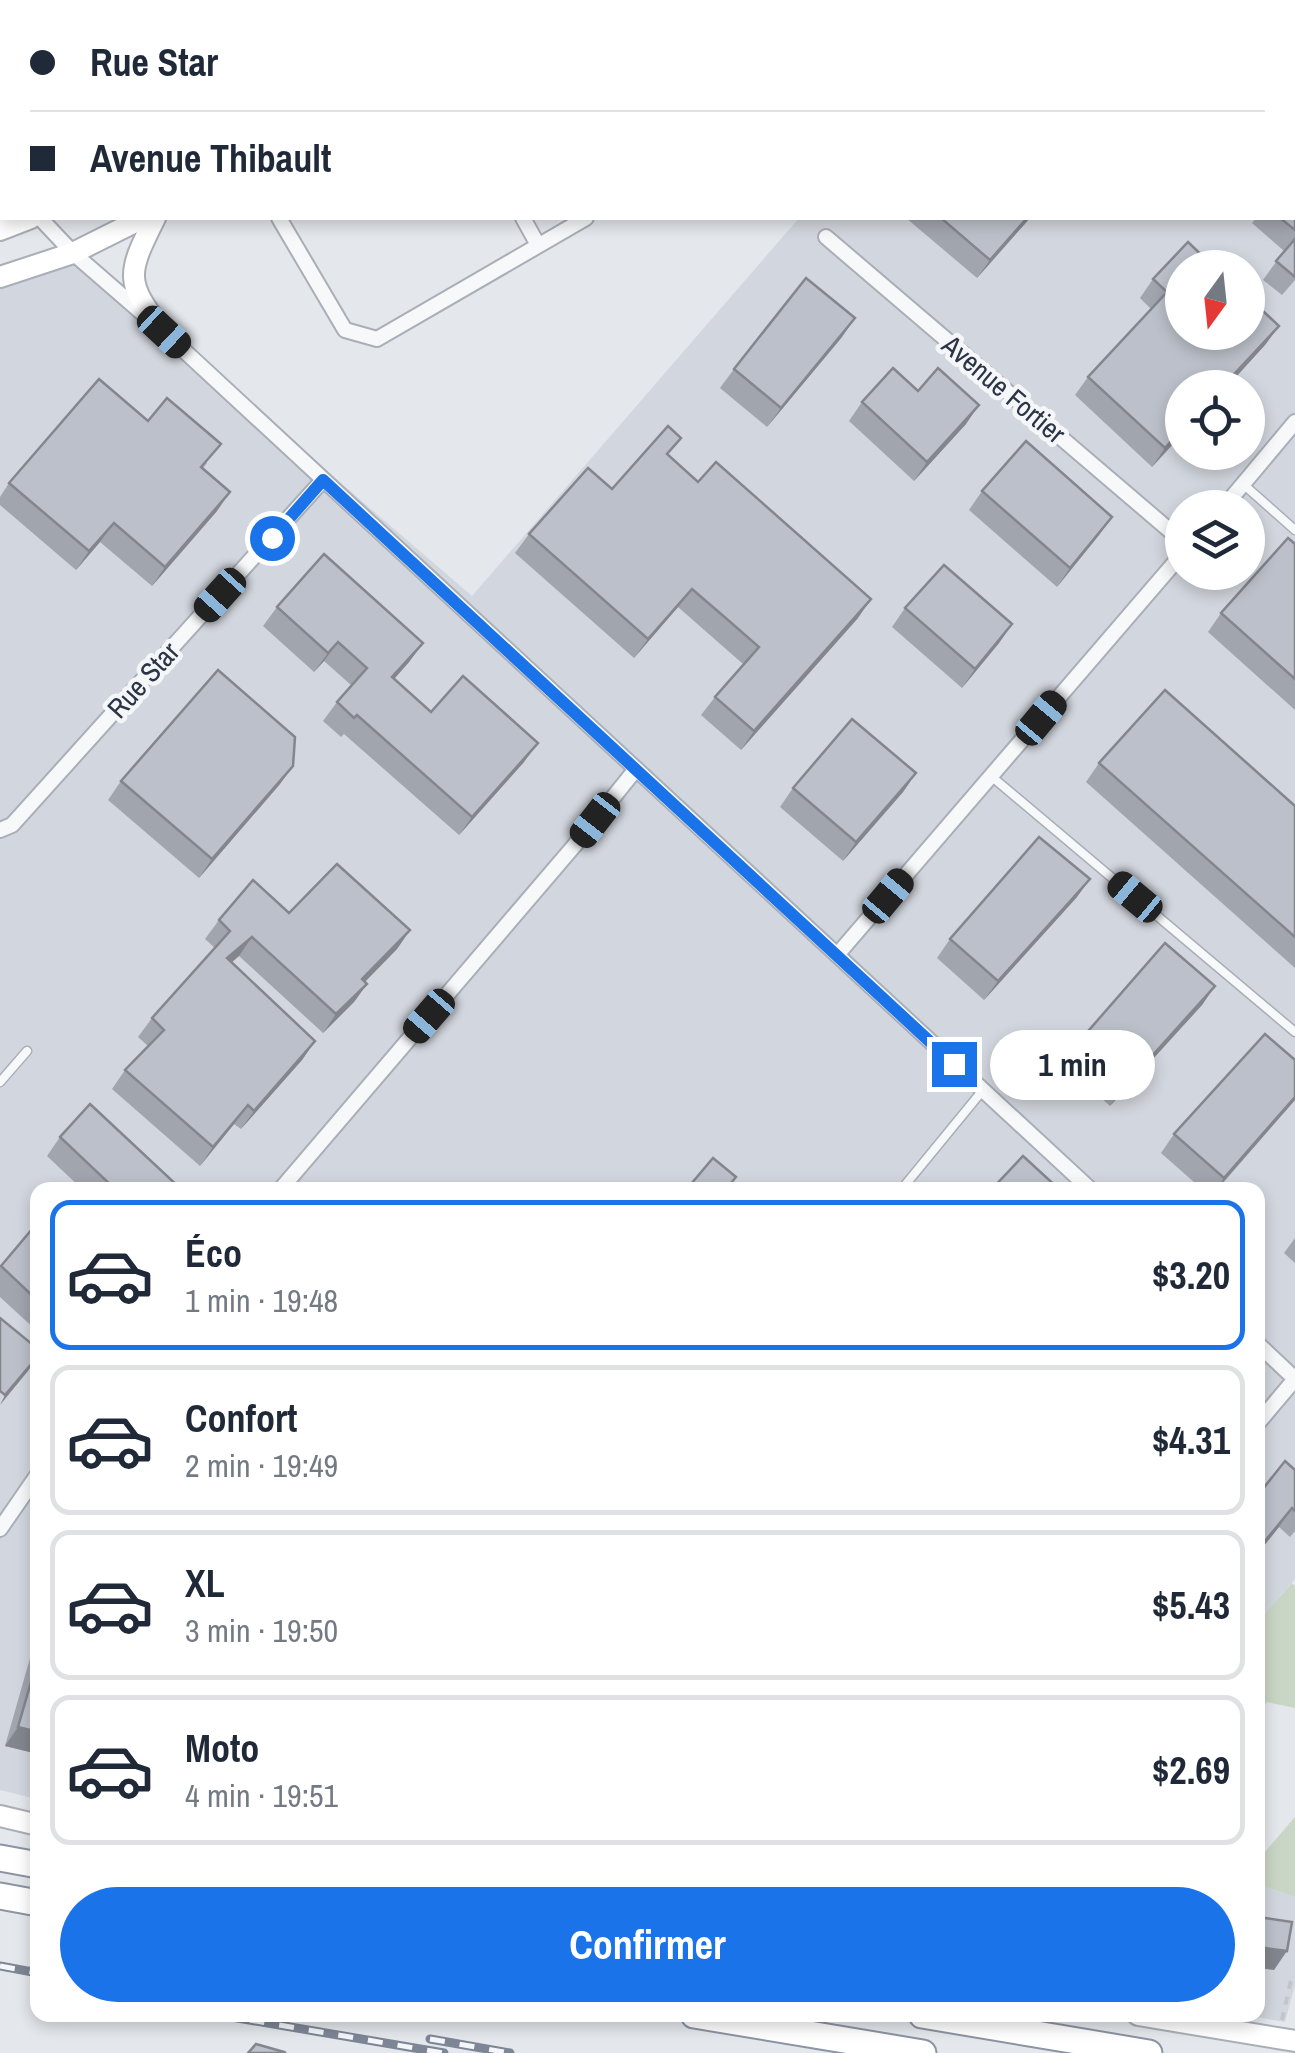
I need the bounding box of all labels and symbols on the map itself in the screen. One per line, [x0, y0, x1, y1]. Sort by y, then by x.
north arrow [1165, 250, 1265, 350]
car [132, 301, 196, 363]
street label: Avenue Fortier [933, 325, 1074, 452]
route start [250, 516, 295, 561]
car [189, 563, 251, 627]
street label: Rue Star [99, 633, 188, 726]
car [1010, 685, 1072, 751]
car [565, 787, 625, 853]
car [857, 863, 919, 929]
car [1102, 866, 1168, 928]
car [398, 984, 460, 1048]
callout: 1 min [989, 1029, 1154, 1099]
route end [932, 1042, 977, 1087]

